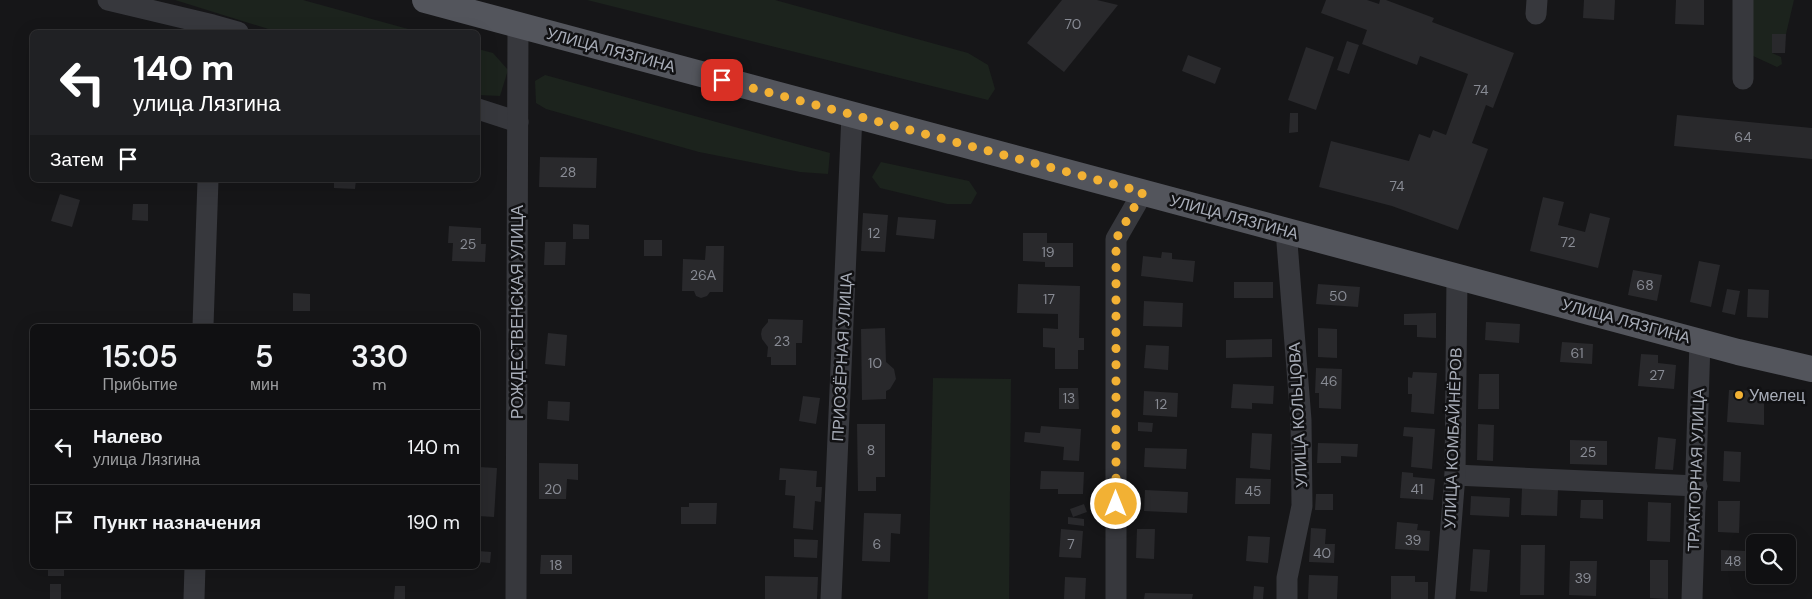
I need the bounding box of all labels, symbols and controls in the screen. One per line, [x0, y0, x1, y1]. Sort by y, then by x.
house number: 70 [1065, 15, 1081, 33]
street label: УЛИЦА ЛЯЗГИНА [544, 23, 678, 77]
text: 140 m [133, 45, 234, 91]
icon: left [50, 50, 115, 115]
pin [701, 59, 743, 101]
icon: arrive [708, 66, 736, 94]
house number: 74 [1473, 81, 1489, 99]
text: улица Лязгина [133, 89, 280, 118]
house number: 64 [1734, 128, 1752, 146]
icon: arrive [114, 145, 142, 173]
text: Затем [50, 147, 104, 172]
house number: 28 [560, 163, 576, 181]
house number: 74 [1389, 177, 1405, 195]
street label: УЛИЦА ЛЯЗГИНА [1167, 190, 1301, 244]
street label: РОЖДЕСТВЕНСКАЯ УЛИЦА [507, 205, 528, 419]
house number: 12 [868, 224, 880, 242]
house number: 72 [1560, 233, 1576, 251]
house number: 25 [460, 235, 476, 253]
house number: 19 [1041, 243, 1055, 261]
house number: 26А [690, 266, 717, 284]
street label: ПРИОЗЁРНАЯ УЛИЦА [827, 272, 857, 442]
house number: 68 [1636, 276, 1654, 294]
house number: 50 [1329, 287, 1347, 305]
house number: 17 [1043, 290, 1055, 308]
street label: УЛИЦА ЛЯЗГИНА [1559, 294, 1693, 348]
house number: 23 [774, 332, 790, 350]
text: 15:05 [102, 337, 178, 376]
text: 5 [255, 337, 274, 376]
text: 330 [351, 337, 408, 376]
street label: УЛИЦА КОЛЬЦОВА [1284, 341, 1312, 488]
house number: 61 [1570, 344, 1584, 362]
street label: УЛИЦА КОМБАЙНЁРОВ [1439, 347, 1467, 529]
house number: 10 [868, 354, 882, 372]
house number: 27 [1649, 366, 1665, 384]
house number: 46 [1320, 372, 1338, 390]
text: Прибытие [102, 374, 178, 395]
text: мин [250, 374, 279, 395]
text: m [372, 374, 387, 395]
place label: Умелец [1749, 385, 1805, 406]
street label: ТРАКТОРНАЯ УЛИЦА [1683, 387, 1709, 552]
house number: 13 [1063, 389, 1075, 407]
marker: Умелец [1733, 389, 1745, 401]
house number: 12 [1155, 395, 1167, 413]
text: Налево [93, 424, 163, 449]
icon: left [50, 433, 78, 461]
text: 140 m [408, 435, 460, 460]
house number: 8 [867, 441, 875, 459]
house number: 25 [1580, 443, 1596, 461]
text: улица Лязгина [93, 449, 200, 470]
position arrow [1089, 477, 1141, 529]
house number: 20 [544, 480, 562, 498]
house number: 41 [1411, 480, 1423, 498]
house number: 45 [1244, 482, 1262, 500]
icon: arrive [50, 508, 78, 536]
text: Пункт назначения [93, 510, 261, 535]
text: 190 m [407, 510, 460, 535]
house number: 39 [1405, 531, 1422, 549]
map controls [1746, 534, 1796, 584]
button: search [1746, 534, 1796, 584]
house number: 6 [873, 535, 881, 553]
house number: 7 [1067, 535, 1075, 553]
house number: 40 [1313, 544, 1331, 562]
house number: 48 [1724, 552, 1742, 570]
house number: 18 [550, 556, 562, 574]
house number: 39 [1575, 569, 1592, 587]

